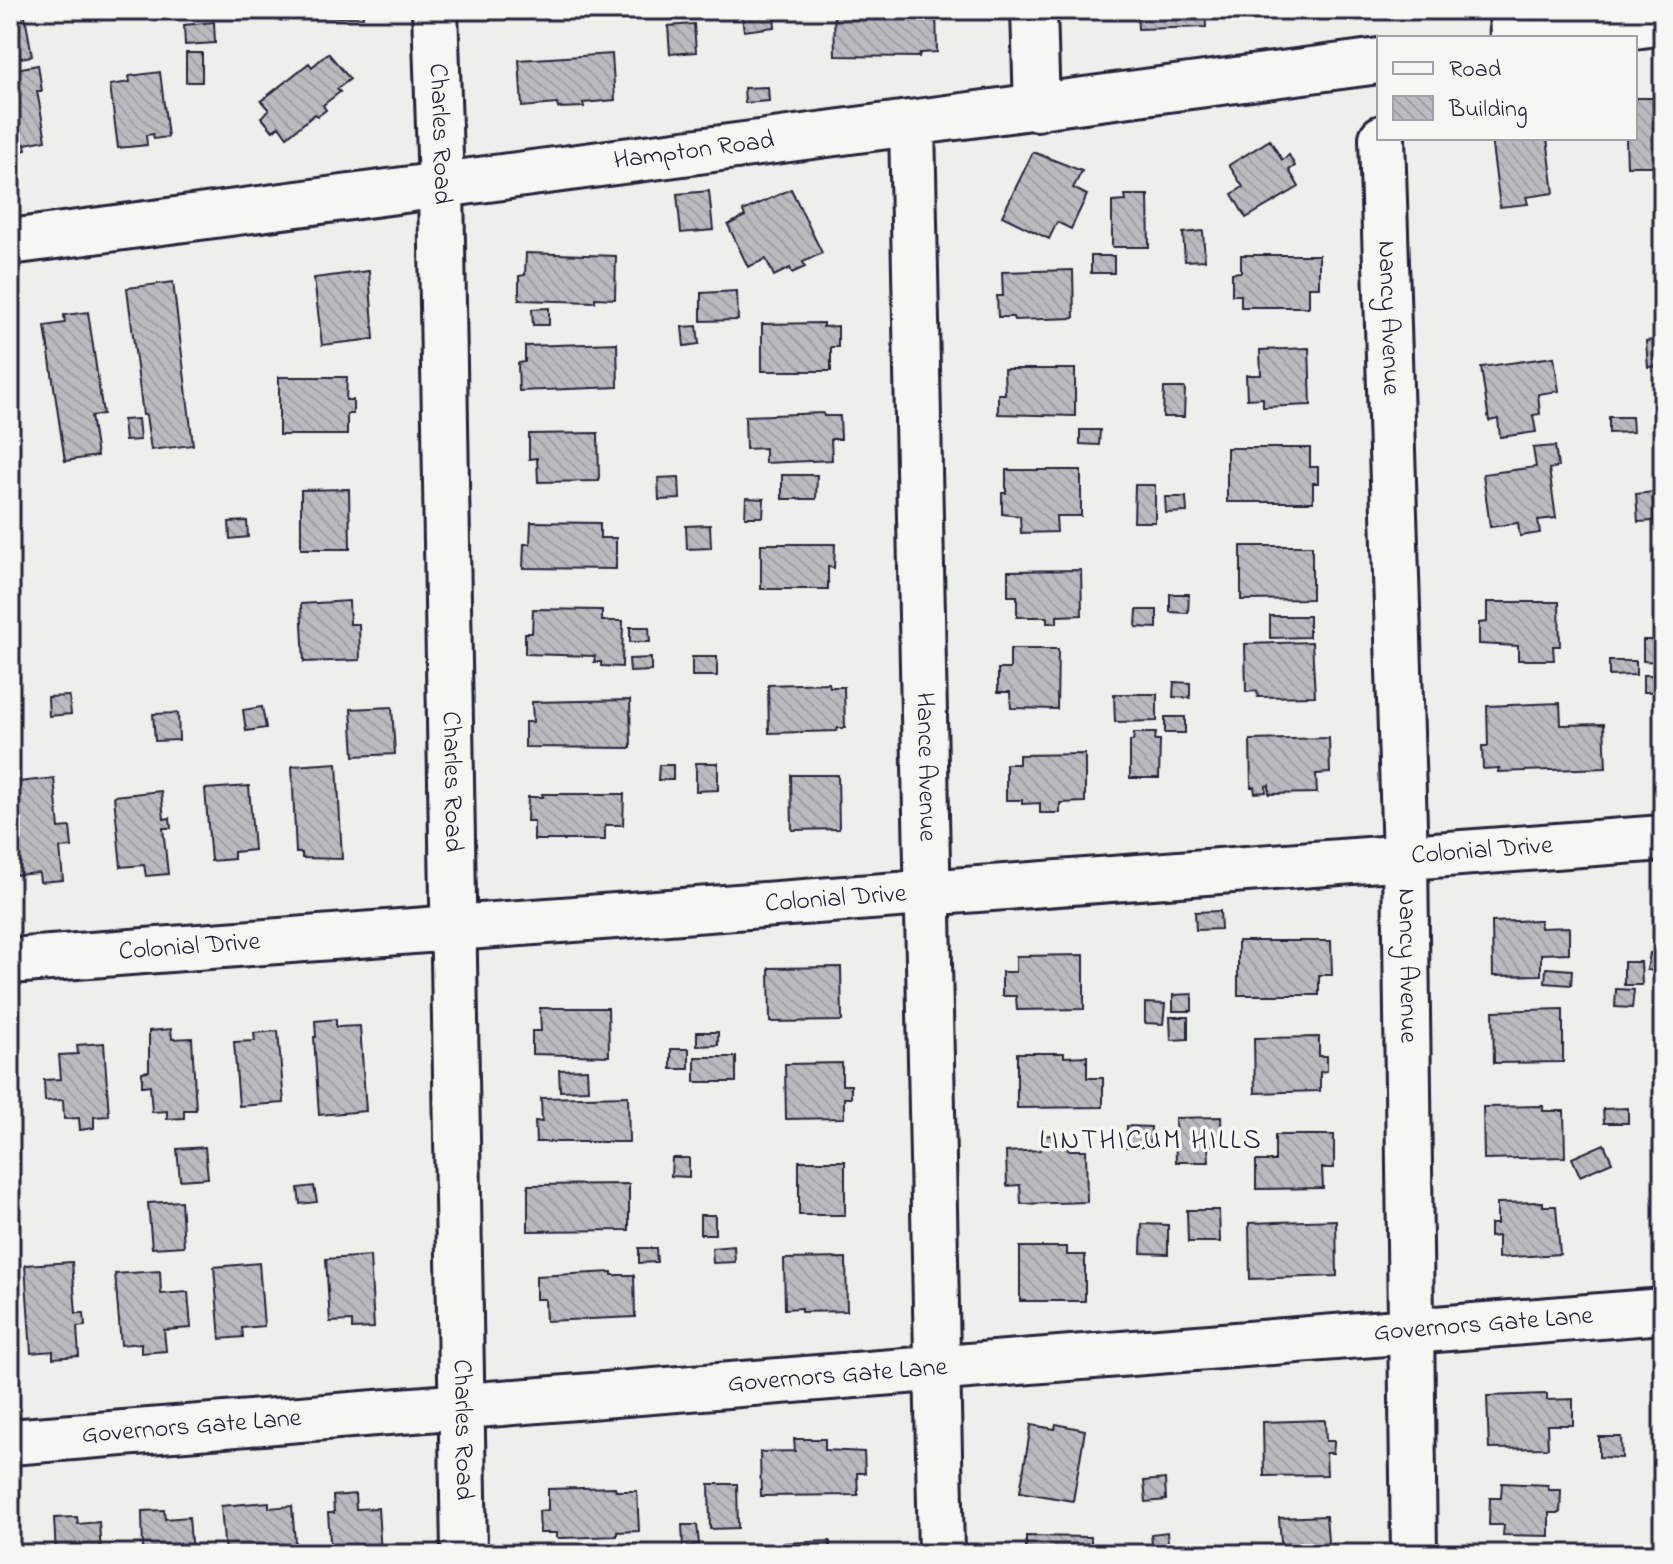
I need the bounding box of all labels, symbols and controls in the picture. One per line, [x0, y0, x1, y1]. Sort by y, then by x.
legend [1377, 36, 1637, 140]
text: Road [1449, 53, 1502, 88]
street label: Charles Road [418, 63, 460, 205]
text: Building [1448, 93, 1528, 128]
street label: Hampton Road [611, 122, 777, 181]
street label: Nancy Avenue [1366, 240, 1409, 396]
street label: Hance Avenue [905, 692, 946, 842]
street label: Charles Road [431, 711, 471, 853]
street label: Colonial Drive [1410, 827, 1554, 876]
street label: Colonial Drive [764, 875, 908, 924]
street label: Nancy Avenue [1386, 888, 1426, 1044]
street label: Colonial Drive [117, 923, 262, 972]
district label: LINTHICUM HILLS [1039, 1121, 1263, 1162]
street label: Governors Gate Lane [1372, 1298, 1595, 1353]
street label: Governors Gate Lane [726, 1349, 949, 1404]
street label: Charles Road [442, 1359, 482, 1501]
street label: Governors Gate Lane [80, 1400, 303, 1455]

